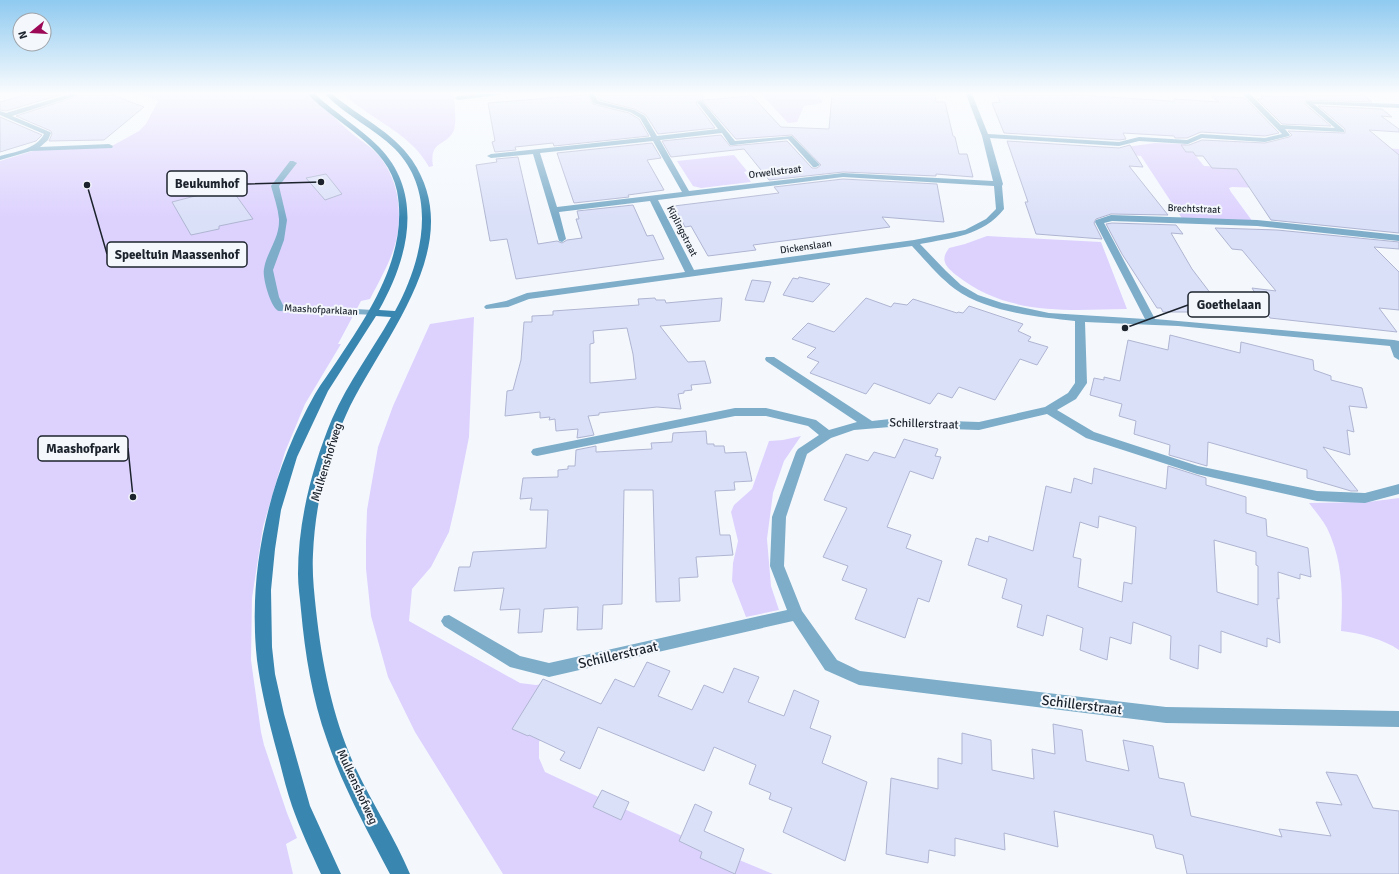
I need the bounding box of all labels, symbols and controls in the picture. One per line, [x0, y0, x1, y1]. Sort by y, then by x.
north arrow [12, 12, 52, 52]
text: N [16, 29, 30, 41]
street label: Orwellstraat [748, 163, 803, 181]
callout: Beukumhof [167, 171, 247, 196]
text: Beukumhof [175, 176, 240, 192]
street label: Brechtstraat [1167, 202, 1221, 216]
street label: Kiplingstraat [664, 204, 700, 259]
street label: Dickenslaan [779, 237, 833, 257]
callout: Speeltuin Maassenhof [107, 242, 247, 267]
text: Speeltuin Maassenhof [115, 247, 241, 263]
callout: Goethelaan [1188, 292, 1269, 317]
text: Goethelaan [1197, 297, 1261, 313]
street label: Maashofparklaan [284, 302, 358, 318]
street label: Schillerstraat [889, 415, 959, 433]
street label: Mulkenshofweg [308, 421, 346, 503]
callout: Maashofpark [38, 436, 128, 461]
text: Maashofpark [46, 441, 120, 457]
street label: Schillerstraat [577, 638, 659, 672]
street label: Schillerstraat [1041, 692, 1123, 718]
street label: Mulkenshofweg [333, 747, 381, 827]

